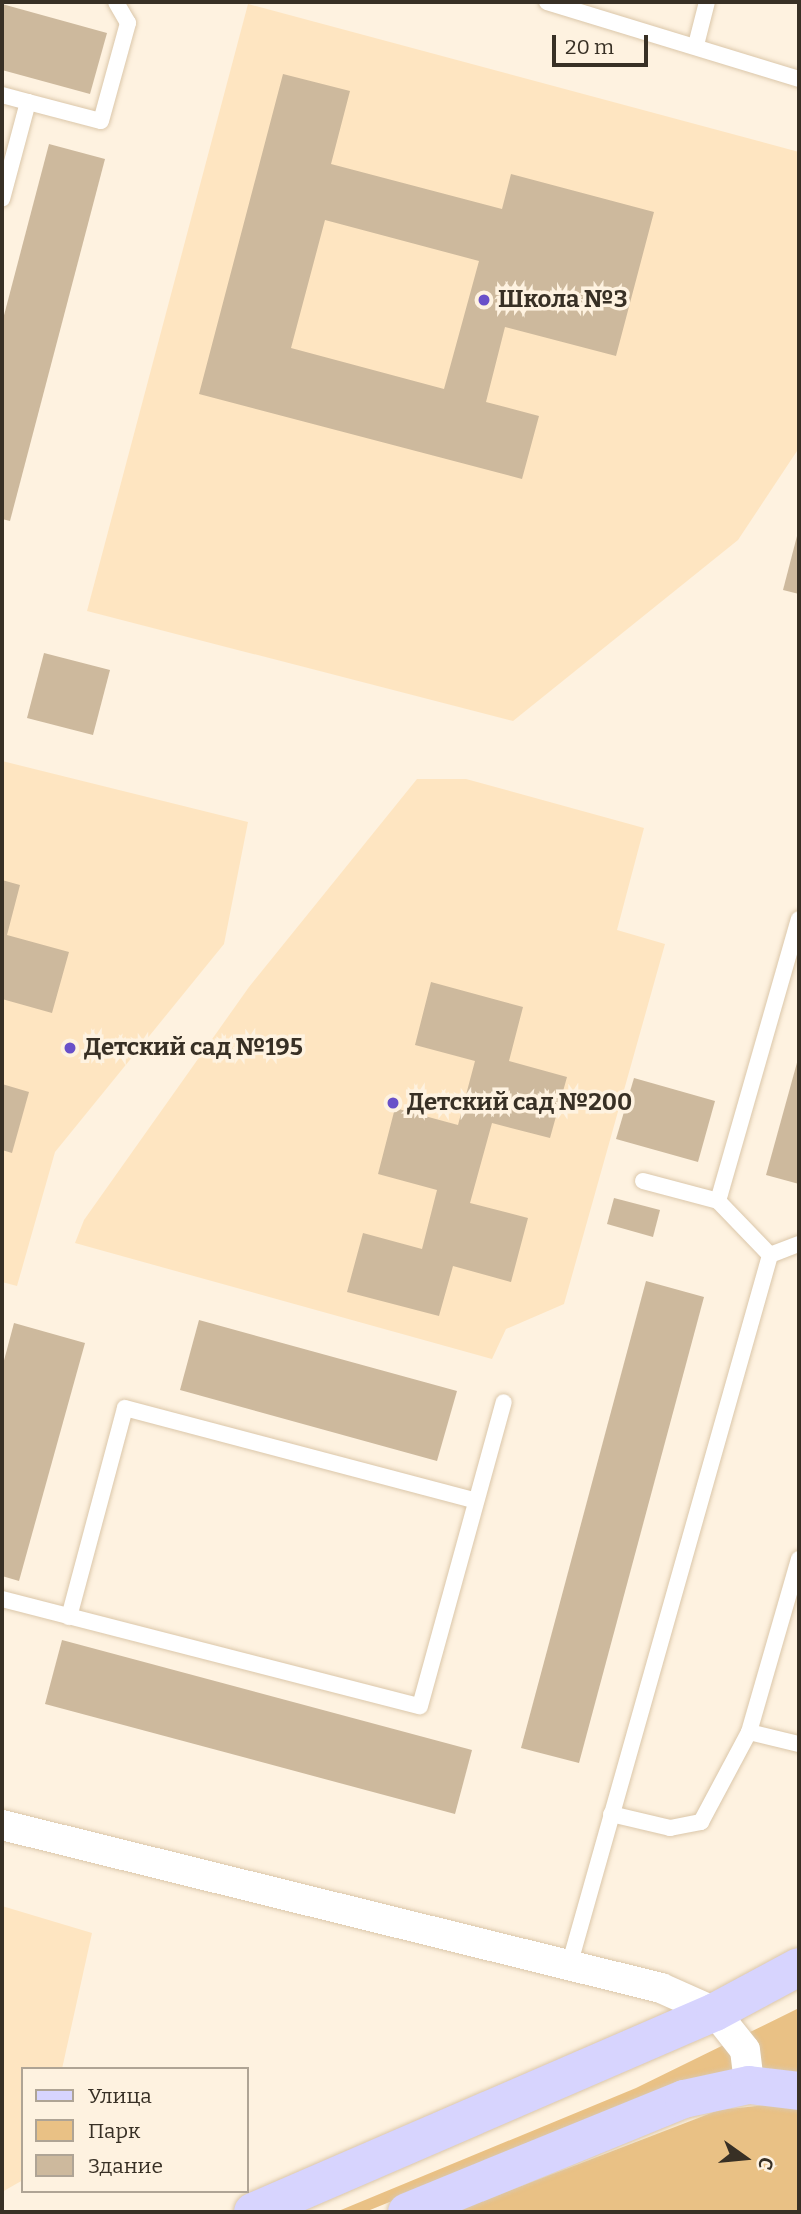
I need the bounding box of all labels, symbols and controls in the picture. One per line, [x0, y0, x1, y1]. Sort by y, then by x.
scale bar [556, 21, 652, 65]
text: 20 m [565, 34, 614, 60]
place label: Школа №3 [498, 286, 628, 314]
marker: Школа №3 [476, 292, 492, 308]
place label: Детский сад №195 [84, 1034, 303, 1062]
marker: Детский сад №195 [62, 1040, 78, 1056]
place label: Детский сад №200 [407, 1089, 632, 1117]
marker: Детский сад №200 [385, 1095, 401, 1111]
legend [21, 2067, 248, 2193]
text: Улица [88, 2083, 152, 2109]
text: Парк [88, 2118, 140, 2144]
north arrow [710, 2123, 780, 2193]
text: Здание [88, 2153, 163, 2179]
text: С [753, 2155, 778, 2172]

